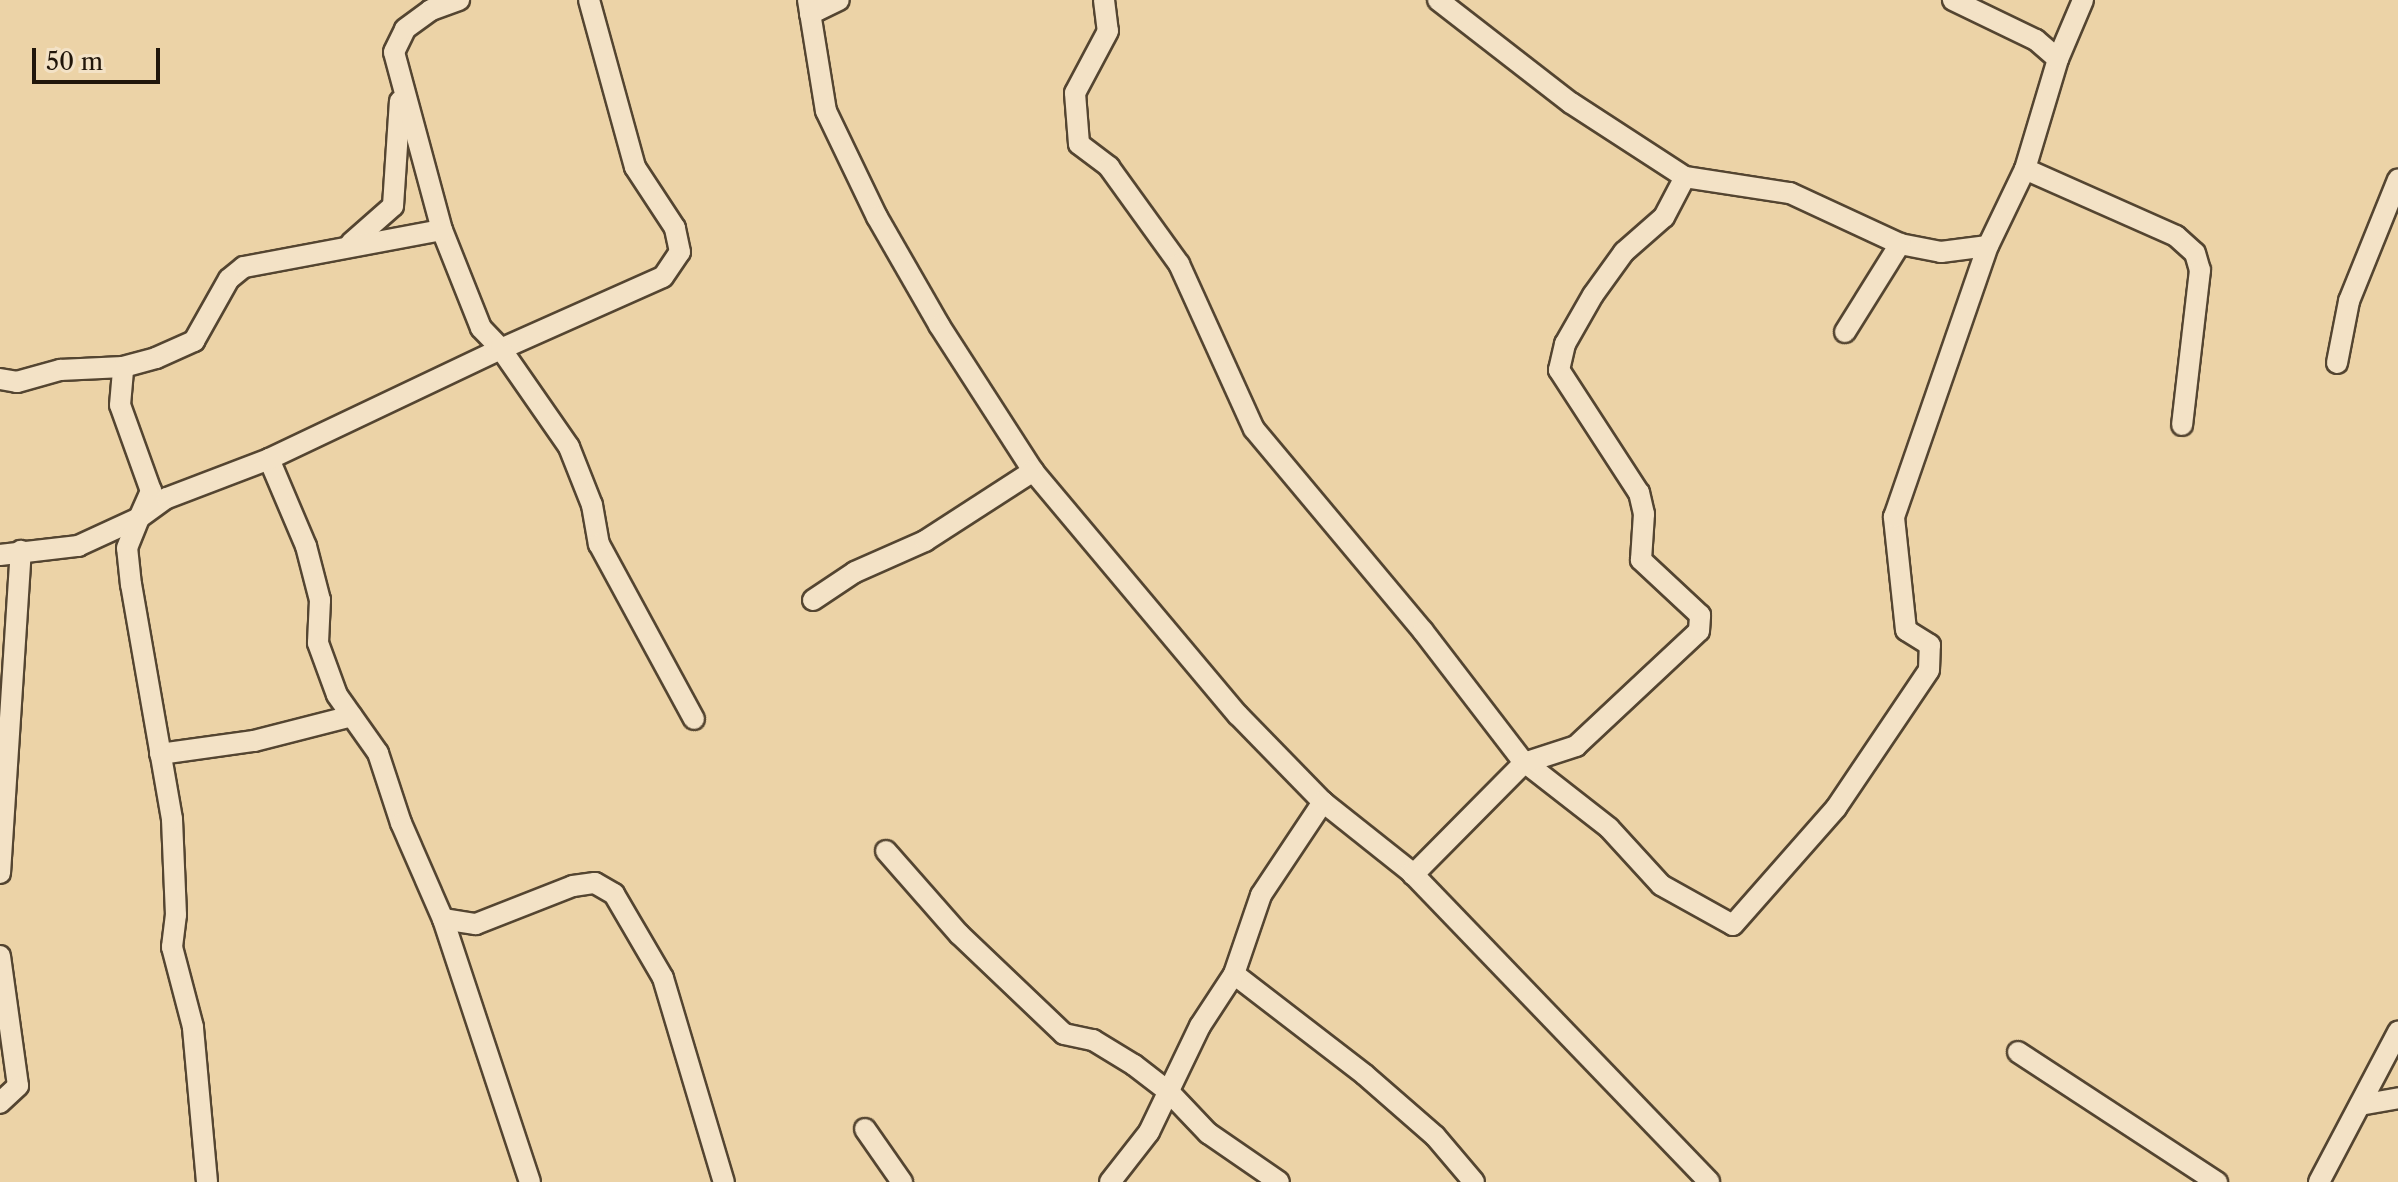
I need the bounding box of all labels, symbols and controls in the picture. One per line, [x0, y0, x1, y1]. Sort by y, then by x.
scale bar [36, 32, 164, 82]
text: 50 m [46, 47, 103, 76]

